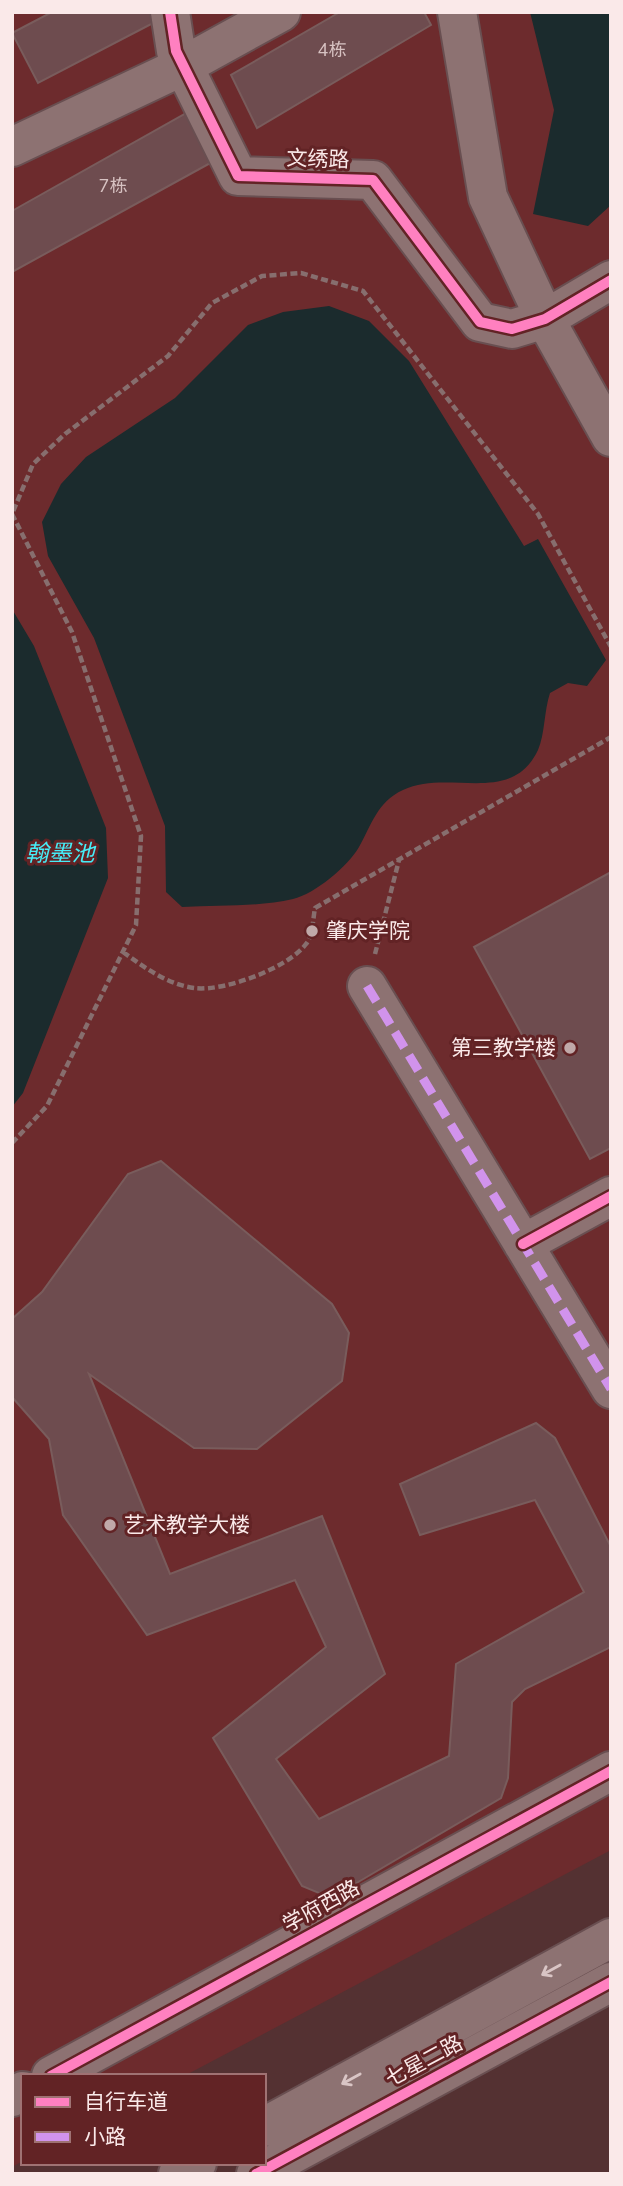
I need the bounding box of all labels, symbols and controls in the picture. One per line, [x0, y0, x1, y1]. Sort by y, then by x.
house number: 4栋 [318, 38, 346, 62]
street label: 文绣路 [286, 144, 350, 174]
house number: 7栋 [99, 174, 127, 198]
water label: 翰墨池 [26, 838, 97, 869]
place label: 肇庆学院 [326, 917, 410, 945]
marker: 肇庆学院 [304, 923, 320, 939]
place label: 第三教学楼 [451, 1034, 556, 1062]
marker: 第三教学楼 [562, 1040, 578, 1056]
place label: 艺术教学大楼 [124, 1511, 250, 1539]
marker: 艺术教学大楼 [102, 1517, 118, 1533]
street label: 学府西路 [277, 1873, 365, 1939]
one-way arrow [541, 1964, 562, 1977]
street label: 七星二路 [380, 2029, 468, 2093]
one-way arrow [341, 2073, 362, 2086]
legend [21, 2074, 266, 2165]
text: 自行车道 [84, 2088, 168, 2116]
text: 小路 [84, 2123, 126, 2151]

